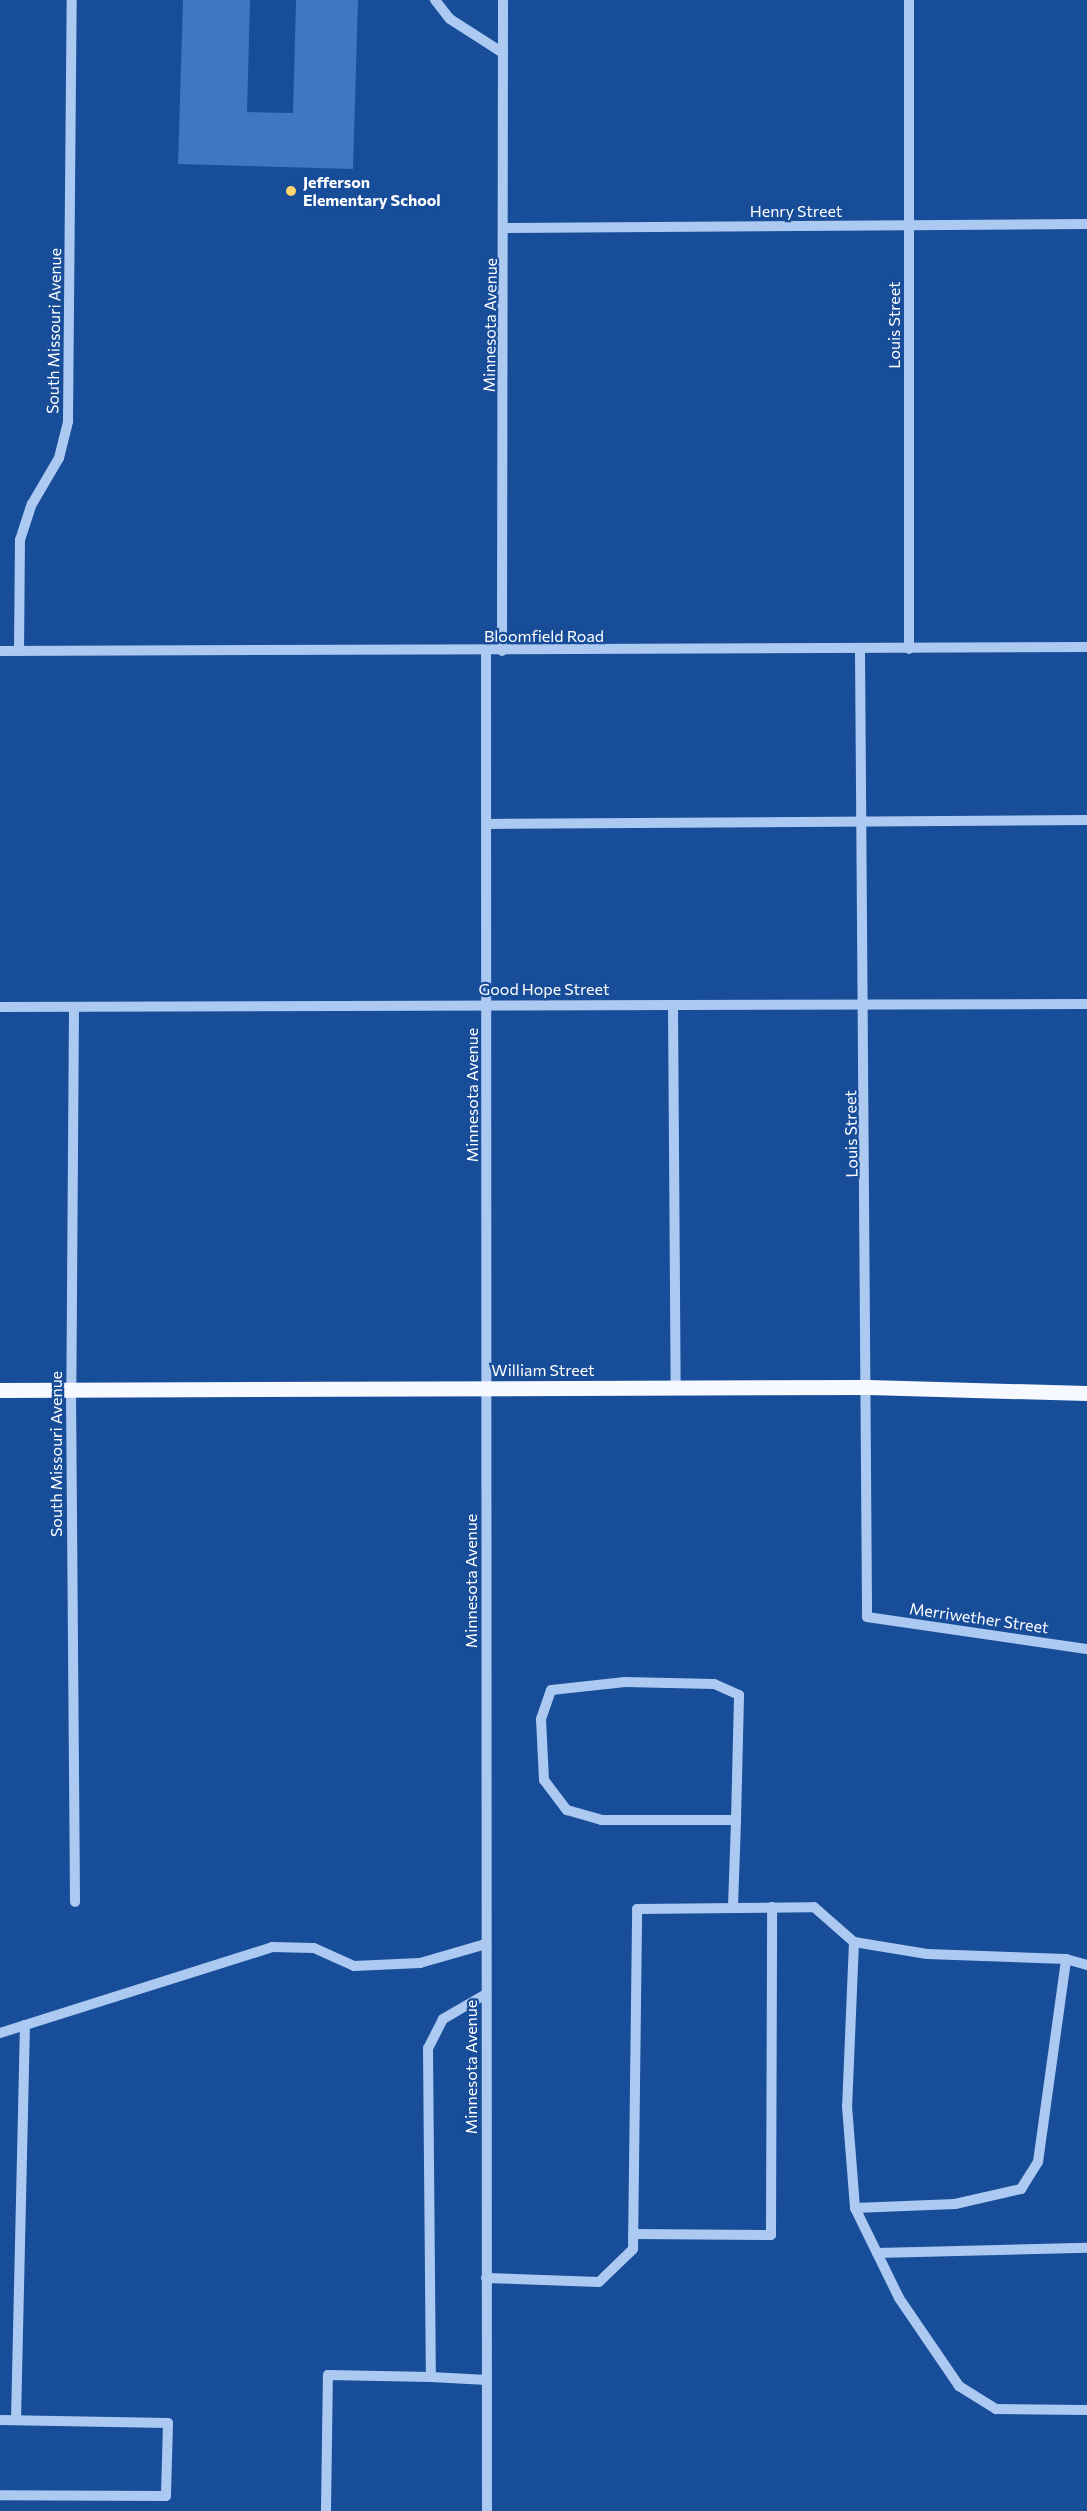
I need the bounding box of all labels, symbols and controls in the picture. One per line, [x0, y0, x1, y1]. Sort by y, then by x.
place label: Jefferson Elementary School [303, 172, 441, 210]
marker: Jefferson Elementary School [284, 184, 298, 198]
street label: Henry Street [750, 201, 842, 221]
street label: South Missouri Avenue [43, 248, 65, 414]
street label: Minnesota Avenue [479, 258, 501, 392]
street label: Louis Street [884, 281, 904, 369]
street label: Bloomfield Road [484, 626, 604, 646]
street label: Good Hope Street [479, 979, 609, 999]
street label: Minnesota Avenue [462, 1028, 482, 1162]
street label: Louis Street [841, 1090, 861, 1178]
street label: William Street [491, 1360, 595, 1380]
street label: South Missouri Avenue [46, 1371, 66, 1537]
street label: Minnesota Avenue [461, 1514, 481, 1648]
street label: Merriwether Street [908, 1599, 1050, 1637]
street label: Minnesota Avenue [461, 2000, 481, 2134]

